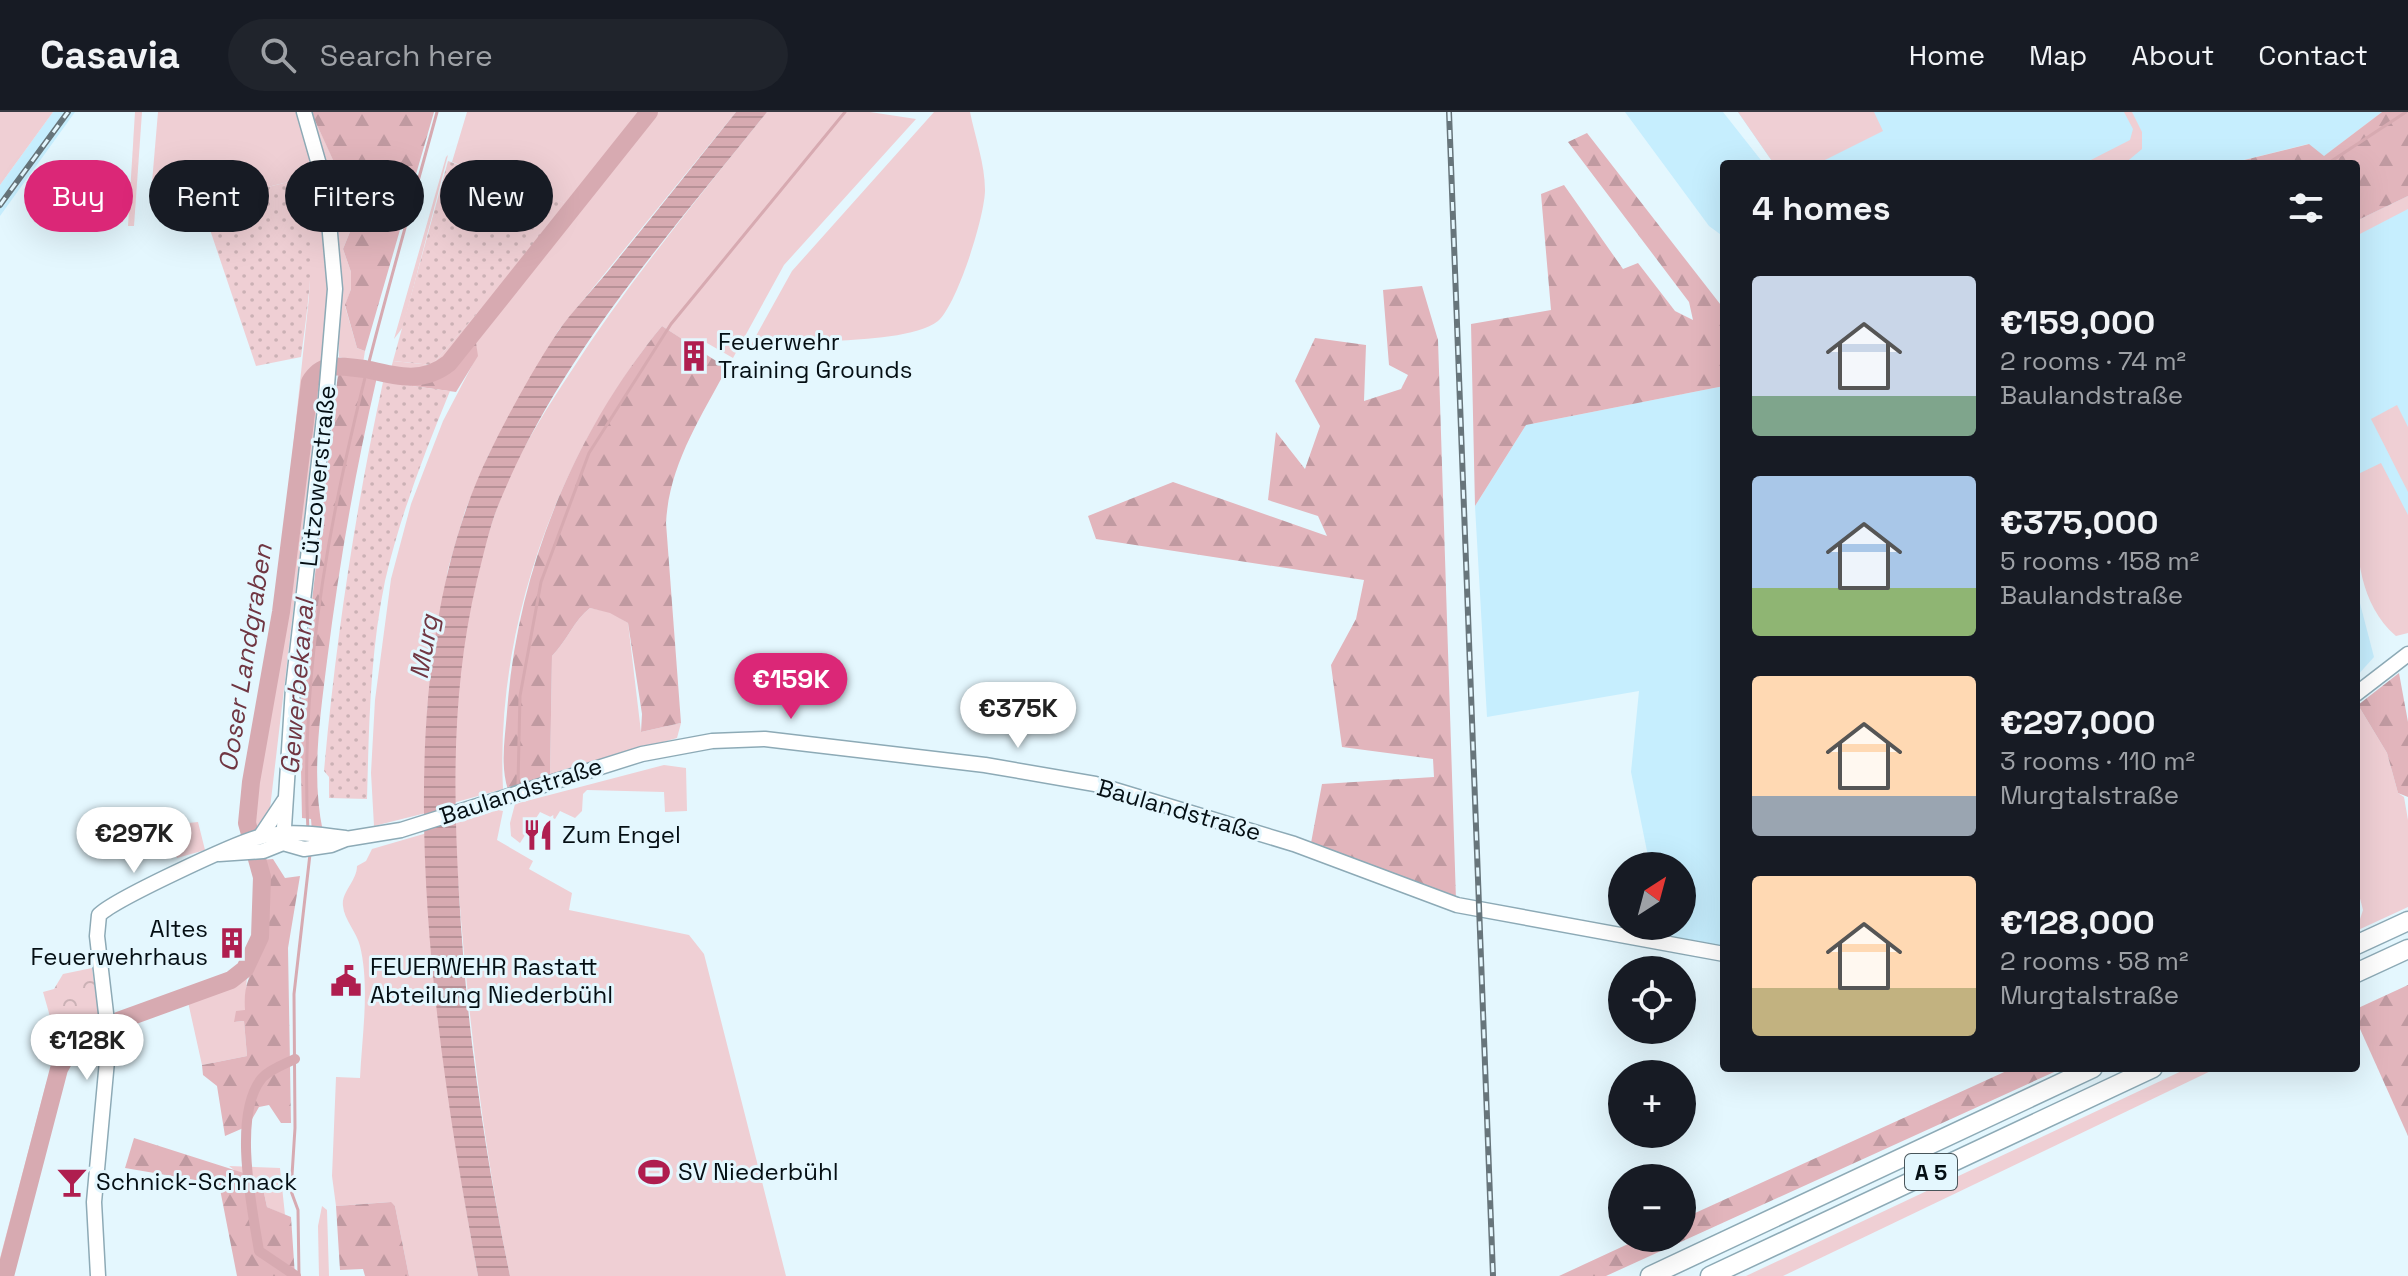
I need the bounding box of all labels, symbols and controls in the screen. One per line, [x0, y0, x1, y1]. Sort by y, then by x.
search box [228, 19, 788, 91]
text: Casavia [40, 31, 180, 79]
icon: search [256, 33, 300, 77]
text: Search here [320, 36, 493, 75]
text: Home [1909, 37, 1985, 73]
text: Map [2029, 37, 2087, 73]
text: About [2131, 37, 2214, 73]
text: Contact [2258, 37, 2368, 73]
chip: Buy [24, 160, 133, 232]
chip: Rent [149, 160, 269, 232]
chip: Filters [285, 160, 424, 232]
chip: New [440, 160, 553, 232]
icon: filters [2284, 186, 2328, 230]
text: 4 homes [1752, 187, 1890, 230]
text: €159,000 [2000, 301, 2155, 344]
icon: home [1816, 308, 1912, 404]
place label: Feuerwehr Training Grounds [718, 326, 912, 385]
building icon: Feuerwehr Training Grounds [677, 339, 711, 373]
text: 2 rooms · 74 m² [2000, 344, 2186, 378]
text: Baulandstraße [2000, 378, 2183, 412]
street label: Lützowerstraße [293, 384, 342, 568]
text: €375,000 [2000, 501, 2159, 544]
icon: home [1816, 508, 1912, 604]
water label: Ooser Landgraben [210, 541, 280, 774]
text: 5 rooms · 158 m² [2000, 544, 2199, 578]
text: Baulandstraße [2000, 578, 2183, 612]
water label: Gewerbekanal [272, 595, 322, 776]
water label: Murg [402, 611, 447, 682]
pin: €159K [735, 653, 847, 721]
text: €159K [752, 662, 830, 696]
pin: €375K [962, 682, 1074, 750]
text: €375K [978, 691, 1058, 725]
text: €297,000 [2000, 701, 2156, 744]
icon: home [1816, 708, 1912, 804]
text: 3 rooms · 110 m² [2000, 744, 2195, 778]
street label: Baulandstraße [436, 750, 606, 831]
street label: Baulandstraße [1094, 771, 1265, 848]
text: Murgtalstraße [2000, 778, 2179, 812]
pin: €297K [78, 807, 190, 875]
text: €297K [94, 816, 174, 850]
restaurant icon: Zum Engel [521, 818, 555, 852]
place label: Zum Engel [562, 819, 681, 850]
north arrow [1608, 852, 1696, 940]
map controls [1608, 852, 1696, 1252]
text: €128,000 [2000, 901, 2155, 944]
icon: home [1816, 908, 1912, 1004]
place label: Altes Feuerwehrhaus [31, 913, 208, 972]
building icon: Altes Feuerwehrhaus [215, 926, 249, 960]
text: 2 rooms · 58 m² [2000, 944, 2188, 978]
place label: FEUERWEHR Rastatt Abteilung Niederbühl [370, 951, 613, 1010]
button: locate [1608, 956, 1696, 1044]
public building icon: FEUERWEHR Rastatt Abteilung Niederbühl [329, 964, 363, 998]
text: Murgtalstraße [2000, 978, 2179, 1012]
pin: €128K [31, 1014, 143, 1082]
text: €128K [49, 1023, 125, 1057]
button: + [1608, 1060, 1696, 1148]
road number: A 5 [1905, 1154, 1957, 1190]
sports icon: SV Niederbühl [637, 1155, 671, 1189]
place label: SV Niederbühl [678, 1156, 839, 1187]
button: − [1608, 1164, 1696, 1252]
bar icon: Schnick-Schnack [55, 1165, 89, 1199]
place label: Schnick-Schnack [96, 1166, 297, 1197]

